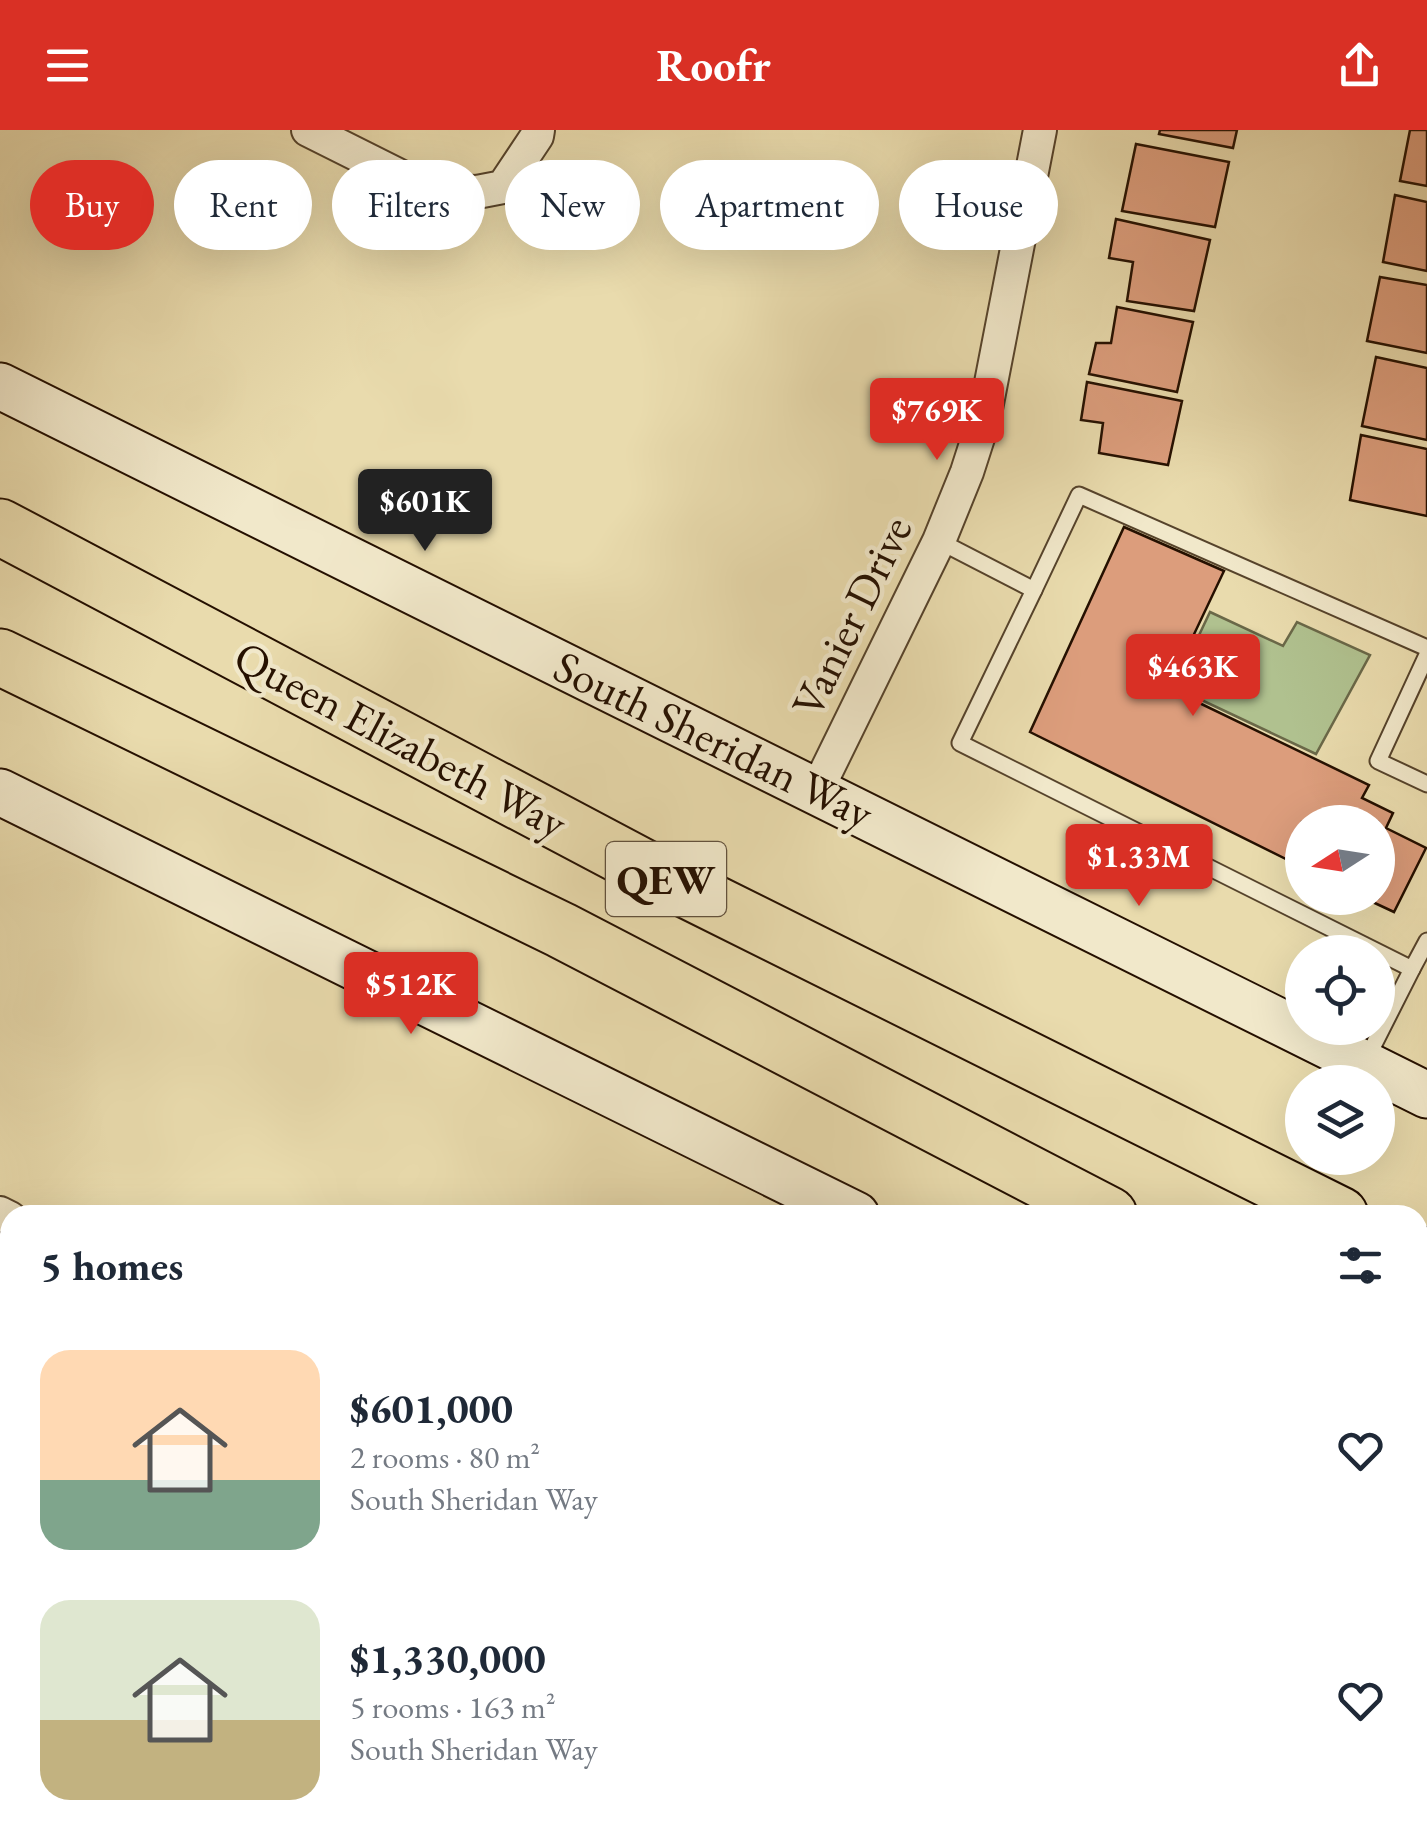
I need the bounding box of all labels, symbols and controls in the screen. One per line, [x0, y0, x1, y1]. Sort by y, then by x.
text: Roofr [656, 36, 771, 94]
icon: menu [40, 38, 95, 93]
icon: share [1332, 38, 1387, 93]
chip: Buy [30, 160, 154, 250]
chip: Rent [174, 160, 312, 250]
chip: Filters [332, 160, 485, 250]
chip: New [505, 160, 640, 250]
chip: Apartment [660, 160, 879, 250]
chip: House [899, 160, 1058, 250]
pin: $769K [867, 378, 1007, 463]
text: $769K [892, 389, 982, 431]
pin: $601K [355, 469, 495, 554]
text: $601K [380, 480, 470, 522]
street label: Vanier Drive [778, 506, 924, 726]
street label: Queen Elizabeth Way [225, 627, 578, 851]
pin: $463K [1123, 634, 1263, 719]
street label: South Sheridan Way [545, 637, 884, 842]
text: $463K [1148, 645, 1238, 687]
north arrow [1285, 805, 1395, 915]
map controls [1285, 805, 1395, 1175]
pin: $1.33M [1058, 824, 1220, 909]
text: $1.33M [1088, 835, 1190, 877]
road number: QEW [606, 842, 726, 916]
button: locate [1285, 935, 1395, 1045]
pin: $512K [341, 952, 481, 1037]
text: $512K [366, 963, 456, 1005]
button: layers [1285, 1065, 1395, 1175]
text: 5 homes [40, 1238, 183, 1293]
icon: filters [1333, 1238, 1388, 1293]
text: $601,000 [350, 1381, 513, 1436]
icon: home [120, 1390, 240, 1510]
icon: heart [1333, 1423, 1388, 1478]
text: 2 rooms · 80 m² [350, 1436, 540, 1478]
text: South Sheridan Way [350, 1478, 598, 1520]
text: $1,330,000 [350, 1631, 546, 1686]
icon: home [120, 1640, 240, 1760]
icon: heart [1333, 1673, 1388, 1728]
text: 5 rooms · 163 m² [350, 1686, 556, 1728]
text: South Sheridan Way [350, 1728, 598, 1770]

